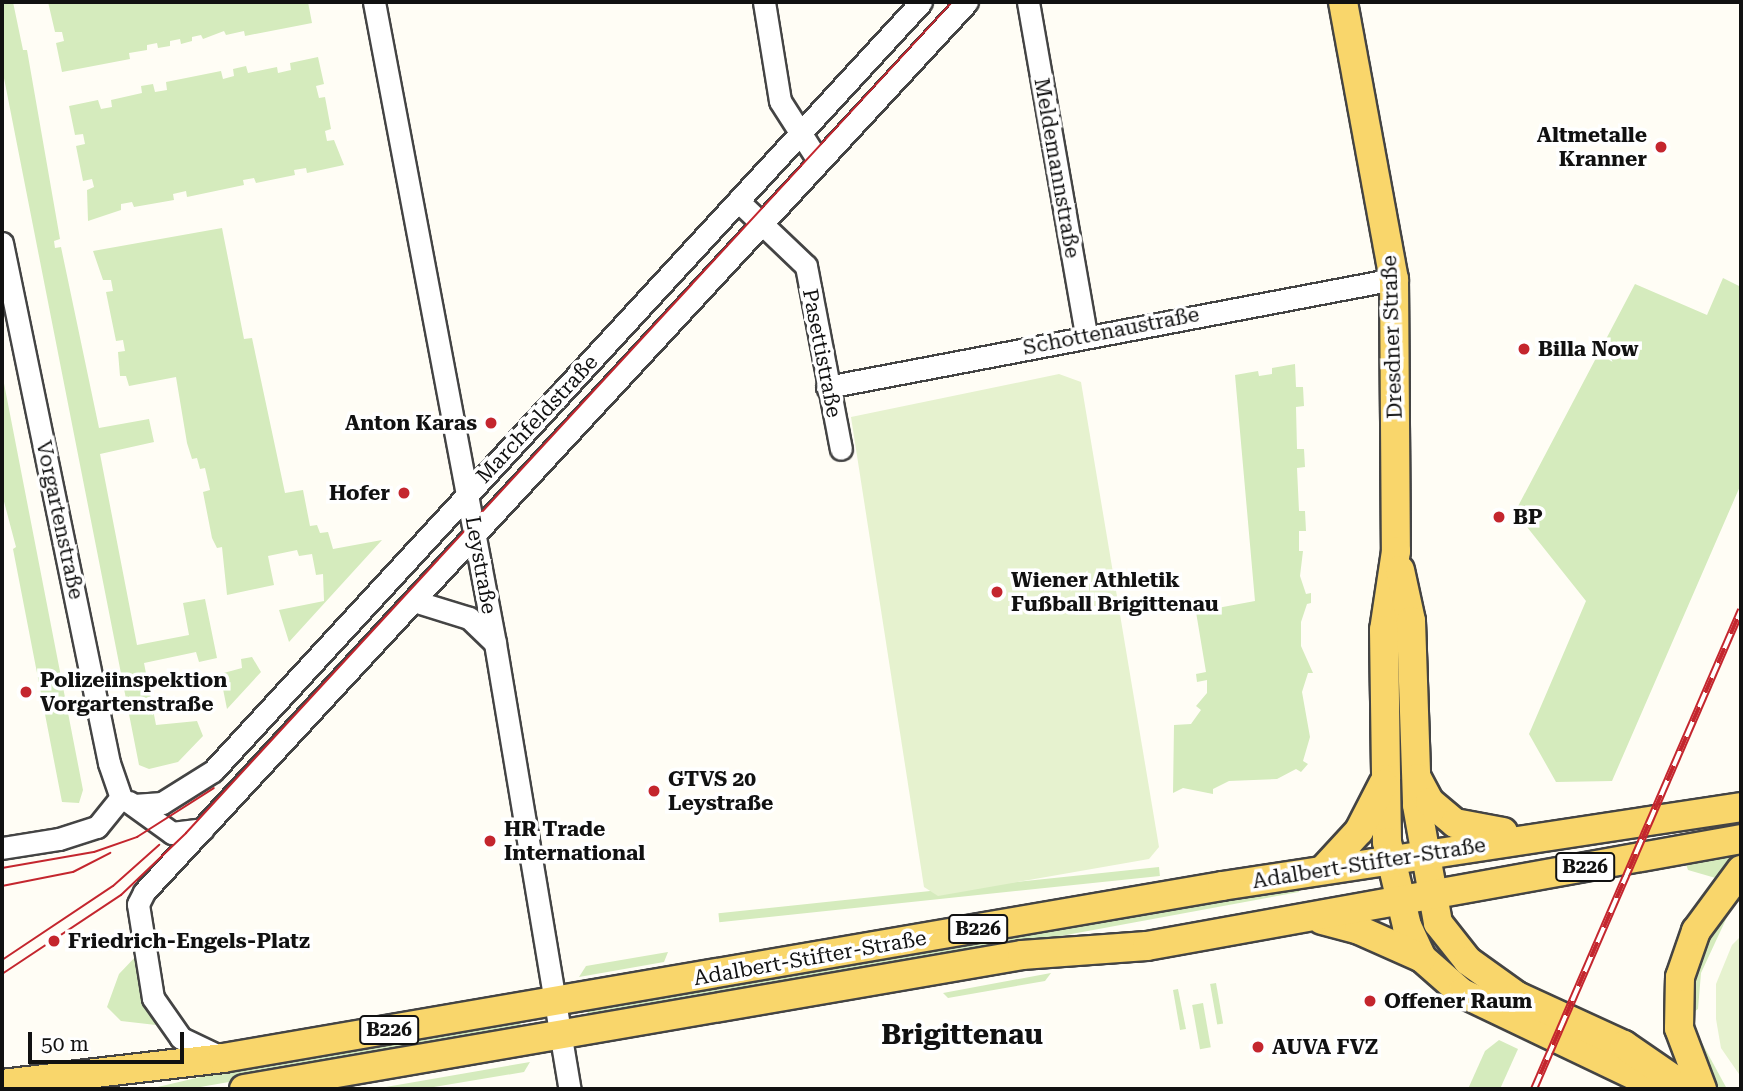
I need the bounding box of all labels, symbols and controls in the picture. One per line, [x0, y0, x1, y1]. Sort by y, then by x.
street label: Meldemannstraße [1029, 76, 1085, 260]
place label: Altmetalle Kranner [1537, 122, 1647, 172]
marker: Altmetalle Kranner [1653, 139, 1669, 155]
street label: Dresdner Straße [1377, 255, 1407, 419]
street label: Pasettistraße [797, 286, 847, 420]
street label: Schottenaustraße [1021, 302, 1201, 360]
place label: Billa Now [1538, 336, 1639, 362]
marker: Billa Now [1516, 341, 1532, 357]
street label: Marchfeldstraße [471, 350, 603, 488]
place label: Anton Karas [345, 410, 477, 436]
marker: Anton Karas [483, 415, 499, 431]
street label: Vorgartenstraße [31, 438, 89, 602]
place label: Hofer [329, 480, 390, 506]
marker: Hofer [396, 485, 412, 501]
place label: BP [1513, 504, 1543, 530]
marker: BP [1491, 509, 1507, 525]
street label: Leystraße [460, 514, 502, 616]
place label: Wiener Athletik Fußball Brigittenau [1011, 567, 1219, 617]
marker: Wiener Athletik Fußball Brigittenau [989, 584, 1005, 600]
place label: Polizeiinspektion Vorgartenstraße [40, 667, 227, 717]
marker: Polizeiinspektion Vorgartenstraße [18, 684, 34, 700]
place label: GTVS 20 Leystraße [668, 766, 773, 816]
marker: GTVS 20 Leystraße [646, 783, 662, 799]
place label: HR Trade International [504, 816, 645, 866]
street label: Adalbert-Stifter-Straße [1251, 832, 1487, 894]
marker: HR Trade International [482, 833, 498, 849]
road number: B226 [1554, 852, 1616, 882]
road number: B226 [946, 914, 1010, 945]
street label: Adalbert-Stifter-Straße [692, 925, 928, 991]
place label: Friedrich-Engels-Platz [68, 928, 310, 954]
marker: Friedrich-Engels-Platz [46, 933, 62, 949]
place label: Offener Raum [1384, 988, 1532, 1014]
marker: Offener Raum [1362, 993, 1378, 1009]
road number: B226 [358, 1014, 420, 1046]
scale bar [32, 1018, 187, 1062]
district label: Brigittenau [881, 1018, 1043, 1052]
text: 50 m [41, 1032, 89, 1056]
place label: AUVA FVZ [1272, 1034, 1378, 1060]
marker: AUVA FVZ [1250, 1039, 1266, 1055]

